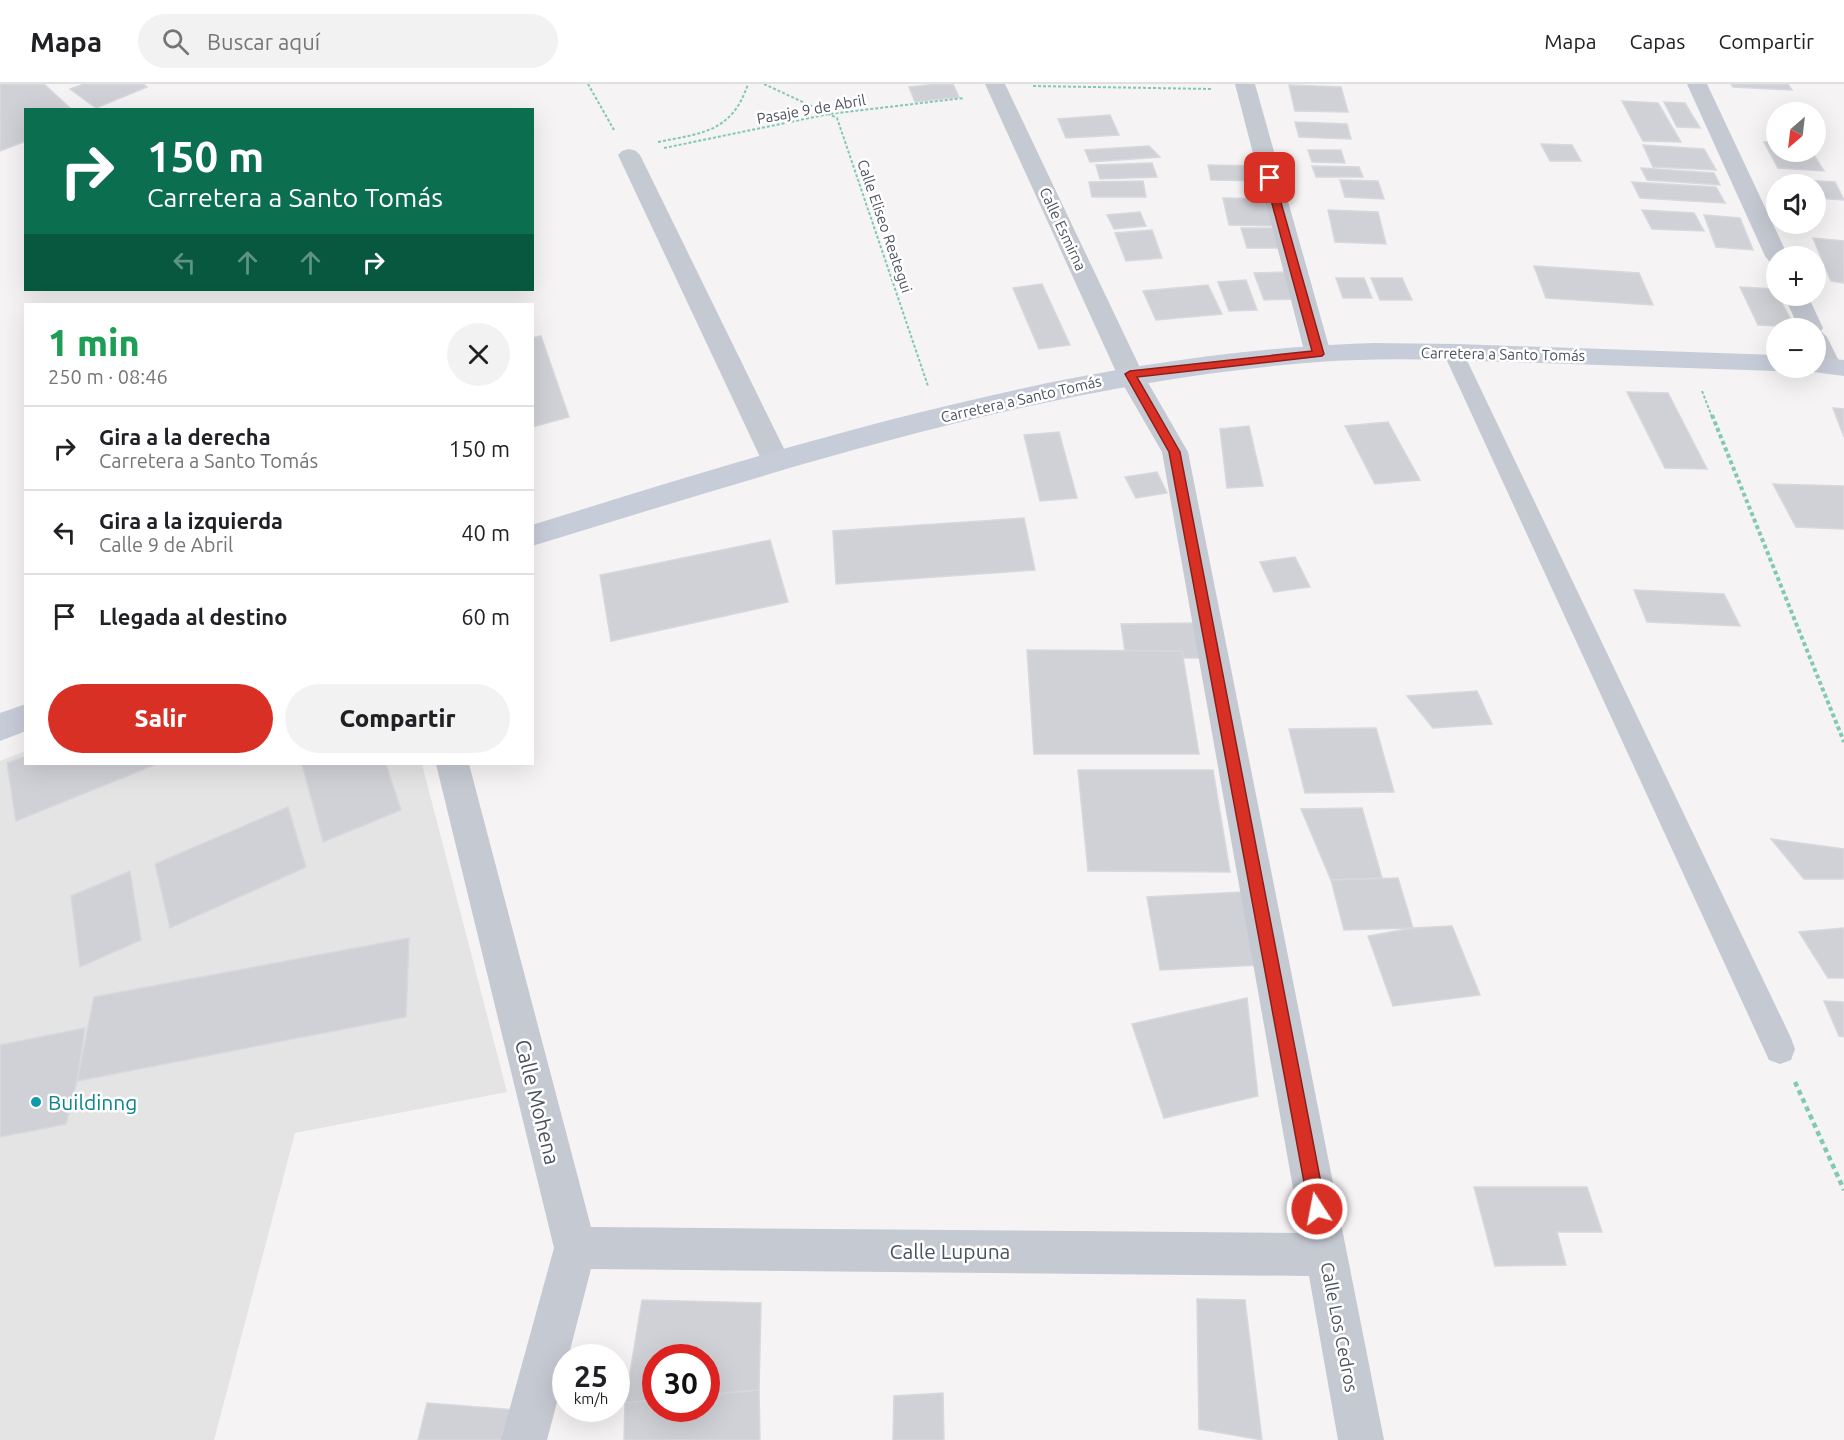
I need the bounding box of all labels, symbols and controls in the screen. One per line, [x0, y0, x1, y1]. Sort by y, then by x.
search box [138, 14, 558, 68]
icon: search [159, 25, 192, 58]
text: Mapa [30, 26, 102, 57]
text: Buscar aquí [207, 29, 320, 54]
text: Mapa [1544, 29, 1596, 53]
text: Capas [1629, 29, 1685, 53]
text: Compartir [1718, 29, 1814, 53]
street label: Pasaje 9 de Abril [755, 91, 867, 127]
north arrow [1766, 102, 1826, 162]
map controls [1766, 102, 1826, 378]
icon: right [48, 132, 126, 210]
text: 150 m [147, 133, 264, 180]
pin [1244, 152, 1295, 203]
street label: Calle Eliseo Reategui [854, 157, 916, 295]
icon: arrive [1253, 161, 1286, 194]
button: sound [1766, 174, 1826, 234]
text: Carretera a Santo Tomás [147, 182, 443, 212]
street label: Calle Esmirna [1036, 185, 1090, 273]
icon: left [168, 246, 201, 279]
icon: ahead [231, 246, 264, 279]
icon: ahead [294, 246, 327, 279]
icon: right [357, 246, 390, 279]
button: + [1766, 246, 1826, 306]
button: − [1766, 318, 1826, 378]
text: 1 min [48, 322, 140, 363]
button: close [447, 323, 510, 386]
street label: Carretera a Santo Tomás [1421, 344, 1585, 364]
text: 250 m · 08:46 [48, 365, 168, 388]
street label: Carretera a Santo Tomás [939, 372, 1103, 426]
text: Gira a la derecha [99, 424, 271, 449]
icon: right [48, 432, 81, 465]
text: 150 m [449, 436, 510, 461]
text: Carretera a Santo Tomás [99, 449, 318, 472]
text: Gira a la izquierda [99, 508, 283, 533]
icon: left [48, 516, 81, 549]
text: 40 m [461, 520, 510, 545]
text: Calle 9 de Abril [99, 533, 233, 556]
icon: arrive [48, 600, 81, 633]
text: Llegada al destino [99, 604, 287, 629]
text: 60 m [461, 604, 510, 629]
button: Salir [48, 684, 273, 753]
button: Compartir [285, 684, 510, 753]
street label: Calle Mohena [511, 1037, 565, 1167]
place label: Buildinng [48, 1090, 137, 1114]
marker: Buildinng [29, 1095, 43, 1109]
position arrow [1285, 1177, 1349, 1241]
street label: Calle Lupuna [890, 1239, 1010, 1263]
street label: Calle Los Cedros [1318, 1260, 1362, 1394]
speed limit sign: 30 [642, 1344, 720, 1422]
text: 25 [574, 1359, 608, 1393]
text: km/h [574, 1390, 608, 1407]

